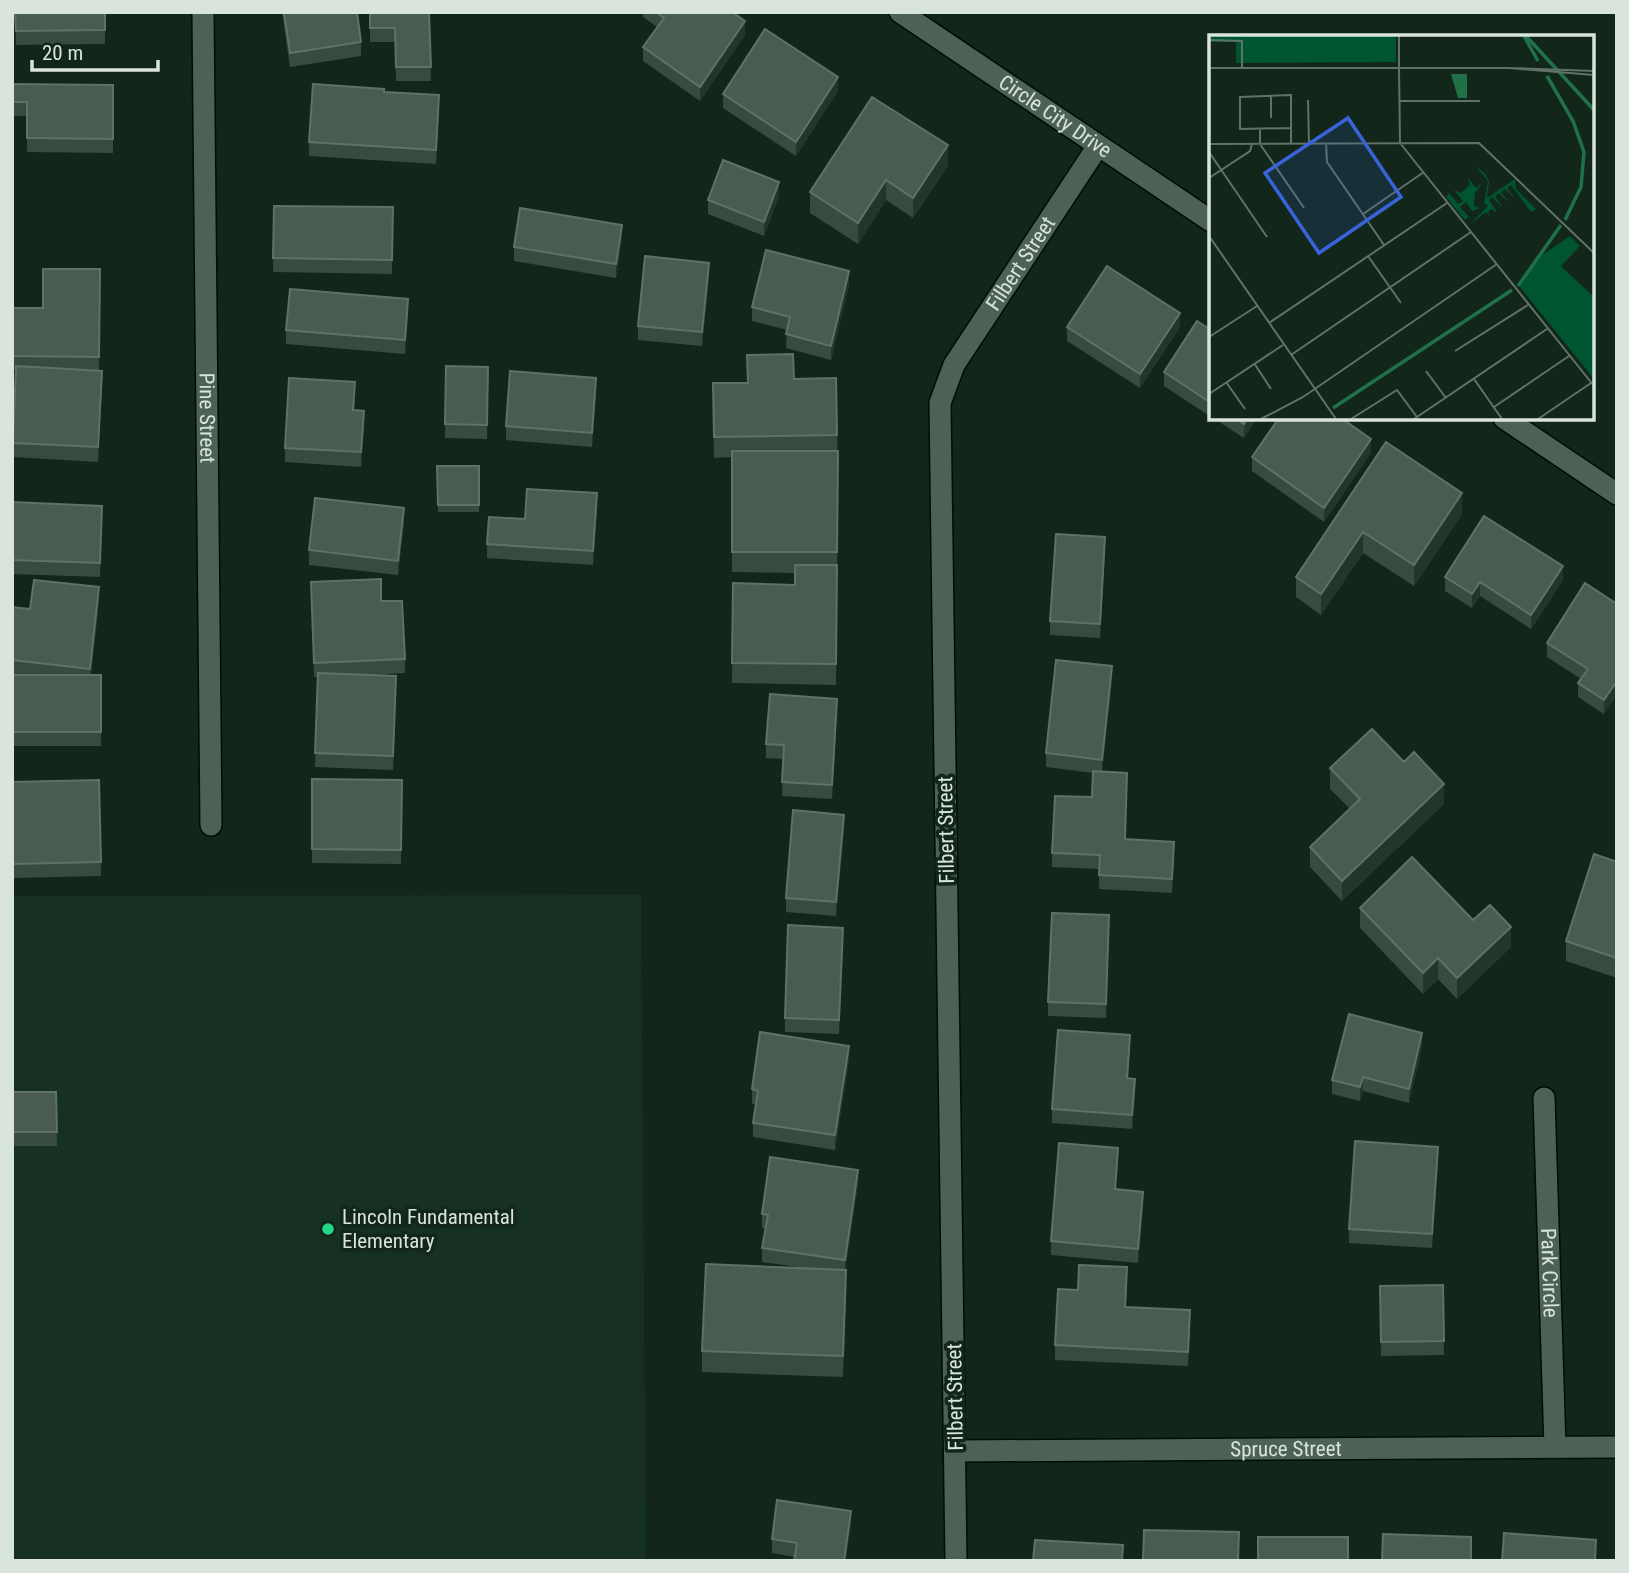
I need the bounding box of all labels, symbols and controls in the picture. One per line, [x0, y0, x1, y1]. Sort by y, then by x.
scale bar [32, 28, 158, 72]
inset map [1209, 35, 1594, 420]
text: 20 m [42, 41, 83, 65]
street label: Circle City Drive [994, 70, 1116, 163]
street label: Filbert Street [981, 212, 1060, 315]
street label: Pine Street [195, 373, 219, 463]
street label: Filbert Street [933, 776, 959, 884]
place label: Lincoln Fundamental Elementary [342, 1205, 515, 1253]
marker: Lincoln Fundamental Elementary [320, 1221, 336, 1237]
street label: Park Circle [1536, 1228, 1563, 1318]
street label: Filbert Street [942, 1343, 968, 1451]
street label: Spruce Street [1230, 1437, 1342, 1461]

